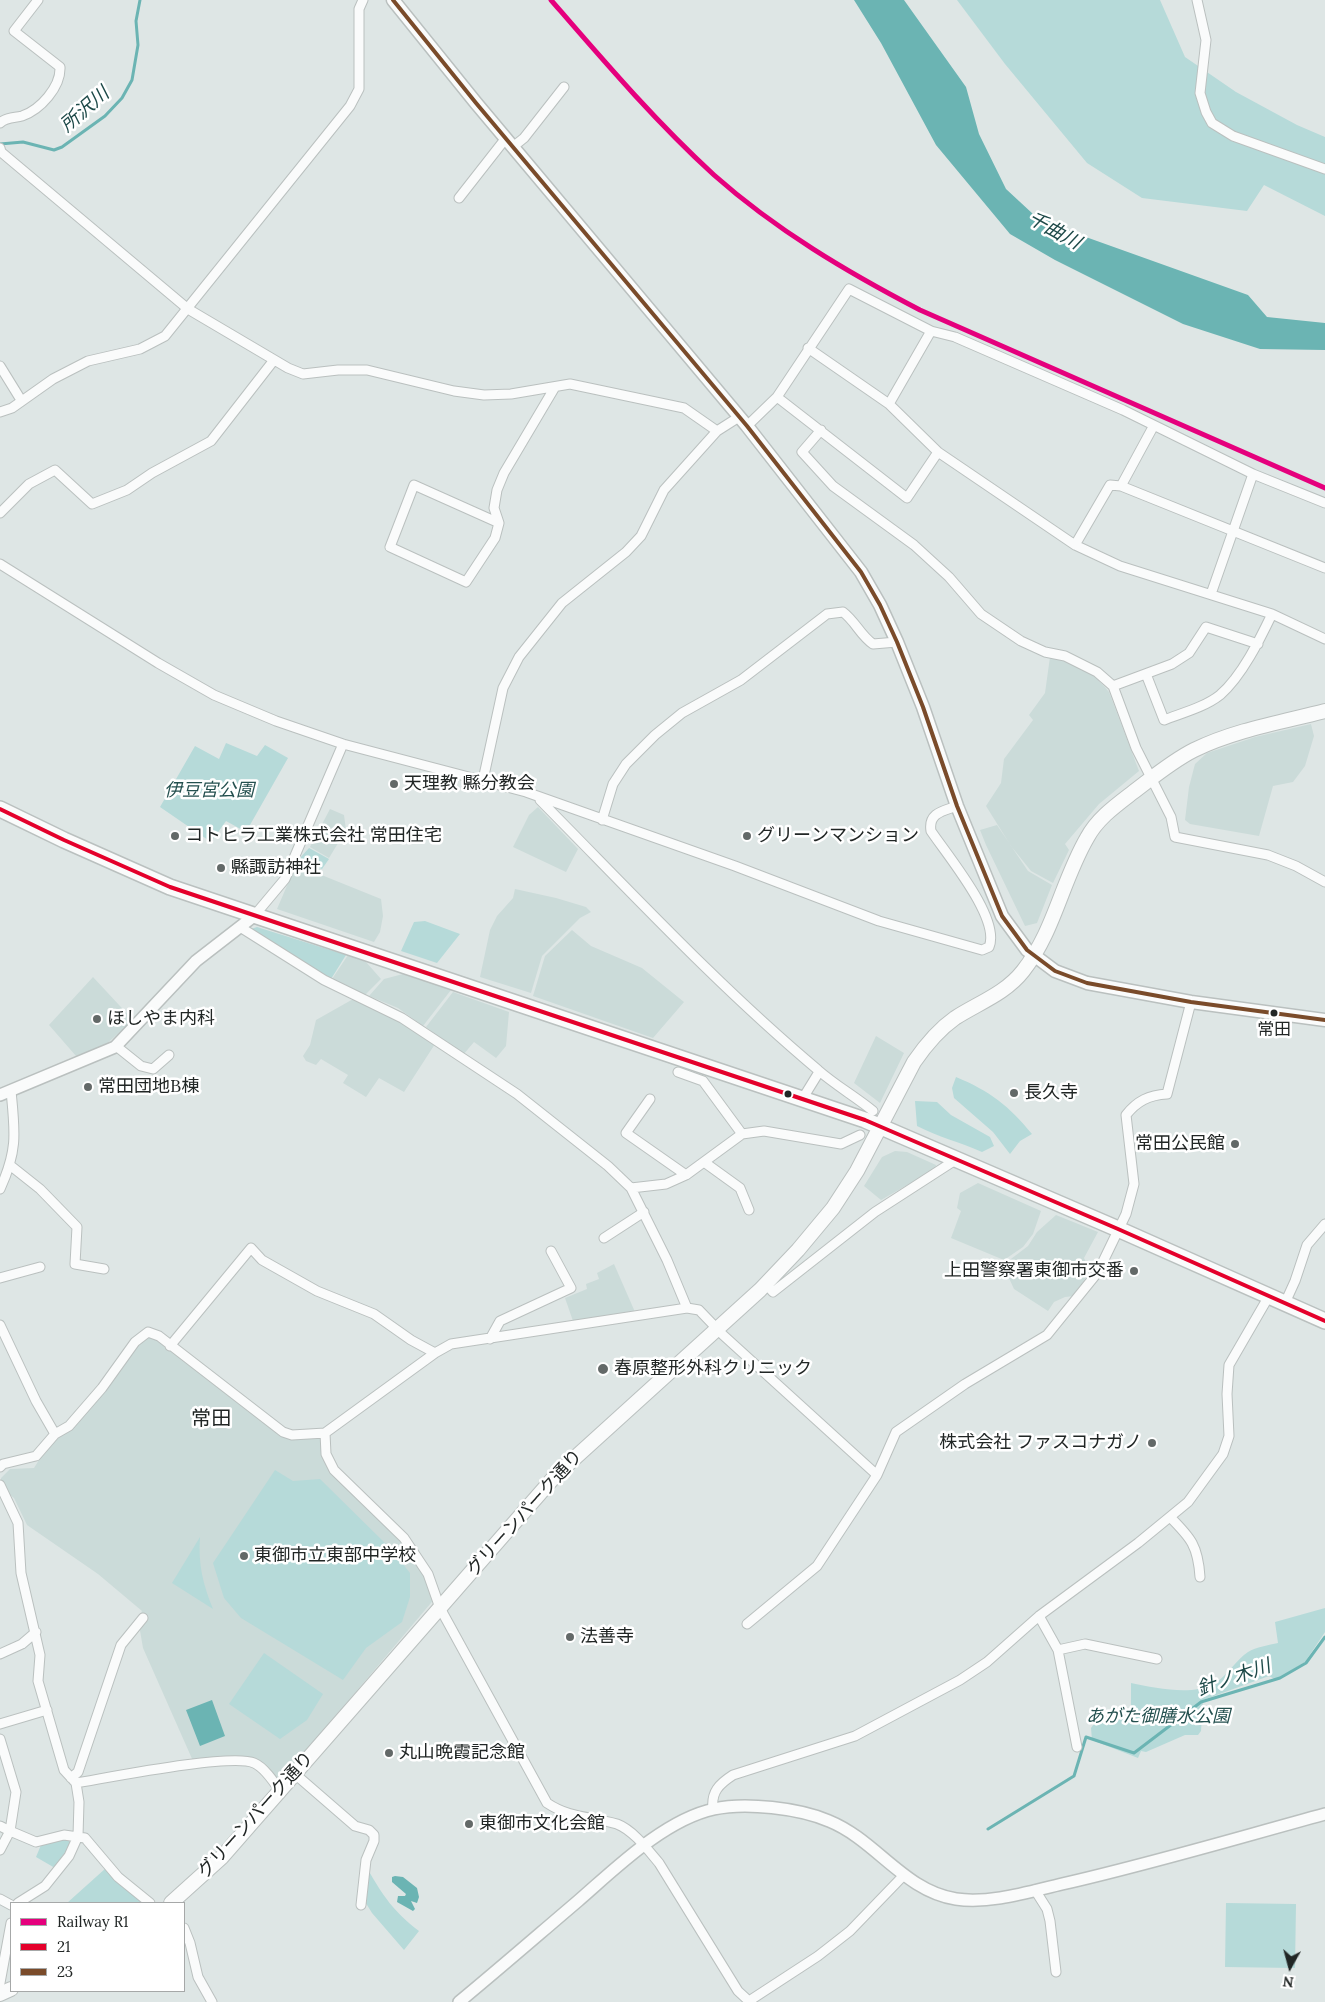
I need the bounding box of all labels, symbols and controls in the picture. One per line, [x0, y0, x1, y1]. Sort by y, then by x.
water label: 所沢川 [56, 83, 114, 137]
water label: 千曲川 [1024, 207, 1084, 255]
place label: 天理教 縣分教会 [404, 773, 535, 795]
marker: 天理教 縣分教会 [388, 778, 400, 790]
park label: 伊豆宮公園 [164, 780, 254, 802]
place label: コトヒラ工業株式会社 常田住宅 [185, 825, 442, 847]
place label: グリーンマンション [757, 825, 919, 847]
marker: コトヒラ工業株式会社 常田住宅 [169, 830, 181, 842]
marker: グリーンマンション [741, 830, 753, 842]
place label: 縣諏訪神社 [231, 857, 321, 879]
marker: 縣諏訪神社 [215, 862, 227, 874]
place label: ほしやま内科 [107, 1008, 215, 1030]
marker: 常田 [1269, 1008, 1279, 1018]
marker: ほしやま内科 [91, 1013, 103, 1025]
place label: 常田 [1257, 1020, 1291, 1040]
place label: 常田団地B棟 [98, 1076, 199, 1098]
marker: 常田団地B棟 [82, 1081, 94, 1093]
place label: 長久寺 [1024, 1082, 1078, 1104]
marker: 長久寺 [1008, 1087, 1020, 1099]
unlabelled marker [783, 1089, 793, 1099]
place label: 常田公民館 [1135, 1133, 1225, 1155]
marker: 常田公民館 [1229, 1138, 1241, 1150]
place label: 上田警察署東御市交番 [944, 1260, 1124, 1282]
marker: 上田警察署東御市交番 [1128, 1265, 1140, 1277]
place label: 春原整形外科クリニック [614, 1358, 812, 1380]
marker: 春原整形外科クリニック [596, 1362, 610, 1376]
district label: 常田 [191, 1407, 231, 1431]
place label: 株式会社 ファスコナガノ [939, 1432, 1142, 1454]
marker: 株式会社 ファスコナガノ [1146, 1437, 1158, 1449]
street label: グリーンパーク通り [463, 1446, 587, 1580]
place label: 東御市立東部中学校 [254, 1545, 416, 1567]
marker: 東御市立東部中学校 [238, 1550, 250, 1562]
place label: 法善寺 [580, 1626, 634, 1648]
marker: 法善寺 [564, 1631, 576, 1643]
water label: 針ノ木川 [1194, 1655, 1274, 1701]
park label: あがた御膳水公園 [1086, 1706, 1230, 1728]
place label: 丸山晩霞記念館 [399, 1742, 525, 1764]
marker: 丸山晩霞記念館 [383, 1747, 395, 1759]
street label: グリーンパーク通り [194, 1748, 318, 1882]
place label: 東御市文化会館 [479, 1813, 605, 1835]
marker: 東御市文化会館 [463, 1818, 475, 1830]
legend [10, 1902, 185, 1992]
text: Railway R1 [57, 1912, 129, 1931]
text: 21 [57, 1937, 71, 1956]
north arrow [1265, 1942, 1315, 1992]
text: 23 [57, 1962, 73, 1981]
text: N [1282, 1972, 1295, 1991]

